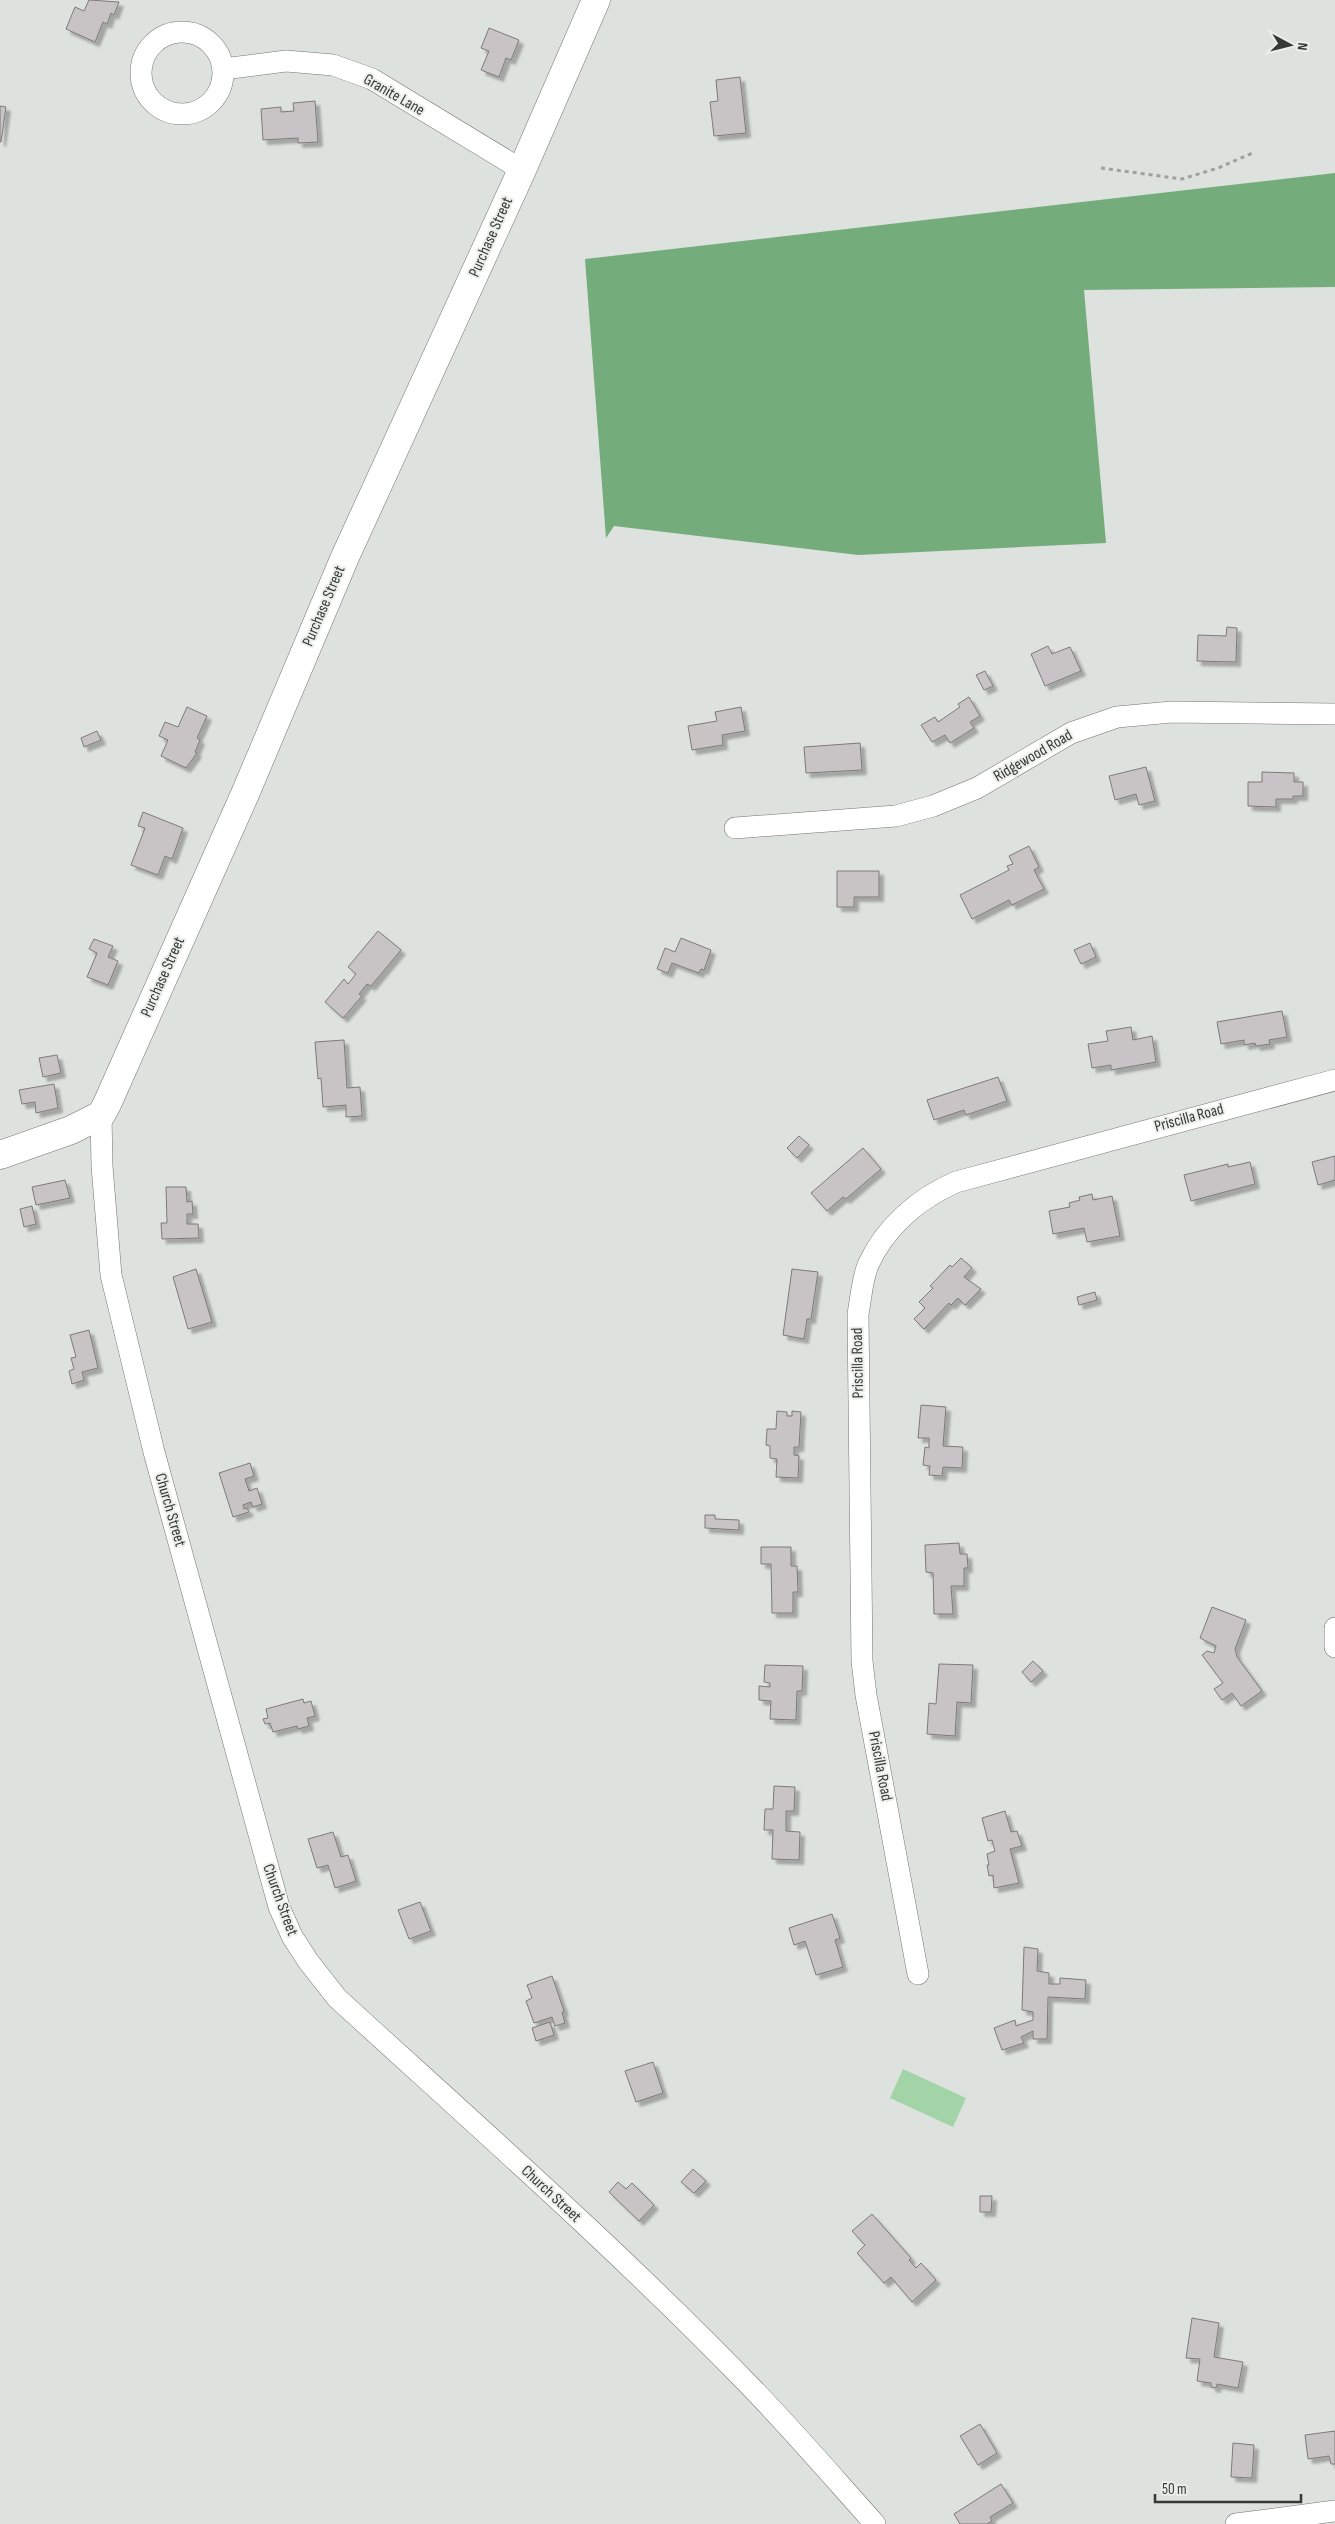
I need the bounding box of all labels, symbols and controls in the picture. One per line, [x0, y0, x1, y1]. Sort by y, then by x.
north arrow [1265, 20, 1315, 70]
text: N [1294, 42, 1311, 51]
street label: Granite Lane [360, 70, 428, 120]
street label: Purchase Street [465, 194, 517, 280]
street label: Purchase Street [299, 563, 350, 649]
street label: Ridgewood Road [990, 726, 1076, 786]
street label: Purchase Street [137, 934, 189, 1020]
street label: Priscilla Road [1152, 1100, 1226, 1136]
street label: Priscilla Road [848, 1327, 868, 1399]
street label: Church Street [151, 1471, 190, 1549]
street label: Priscilla Road [864, 1729, 896, 1803]
street label: Church Street [258, 1861, 302, 1939]
street label: Church Street [517, 2161, 585, 2227]
scale bar [1155, 2472, 1301, 2504]
text: 50 m [1162, 2480, 1187, 2499]

